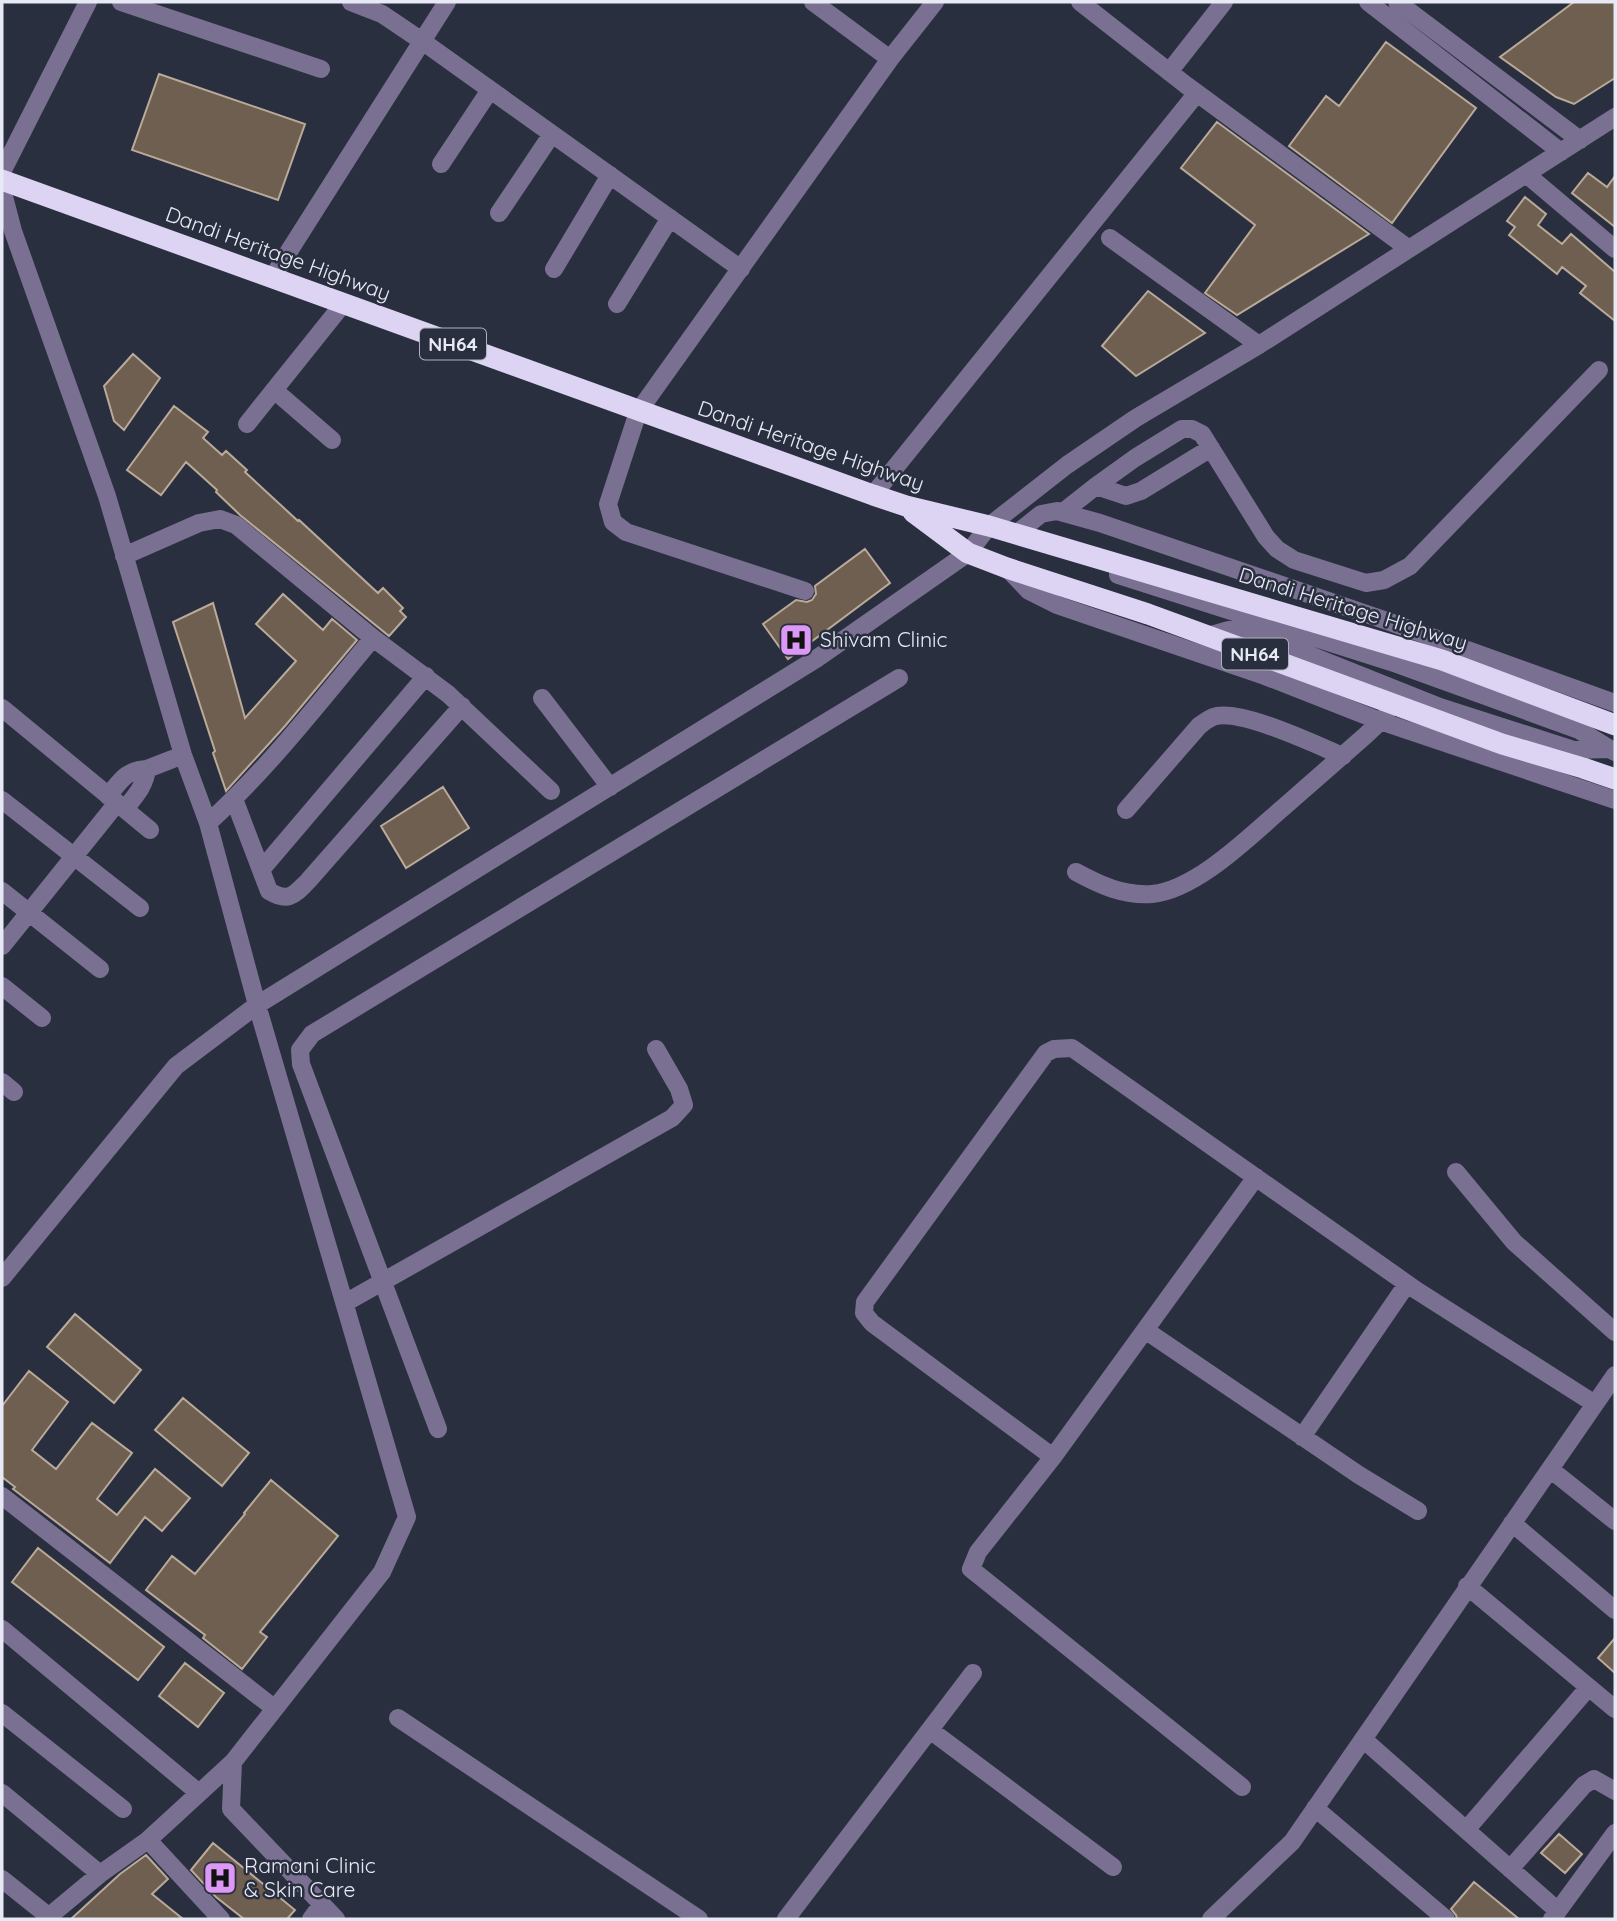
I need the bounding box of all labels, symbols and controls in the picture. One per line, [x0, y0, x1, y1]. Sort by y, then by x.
street label: Dandi Heritage Highway [162, 200, 395, 306]
road number: NH64 [420, 328, 486, 360]
street label: Dandi Heritage Highway [695, 394, 928, 496]
street label: Dandi Heritage Highway [1236, 561, 1471, 655]
hospital icon: Shivam Clinic [777, 621, 815, 659]
place label: Shivam Clinic [820, 626, 948, 652]
road number: NH64 [1222, 638, 1288, 670]
place label: Ramani Clinic & Skin Care [244, 1852, 376, 1902]
hospital icon: Ramani Clinic & Skin Care [201, 1859, 239, 1897]

